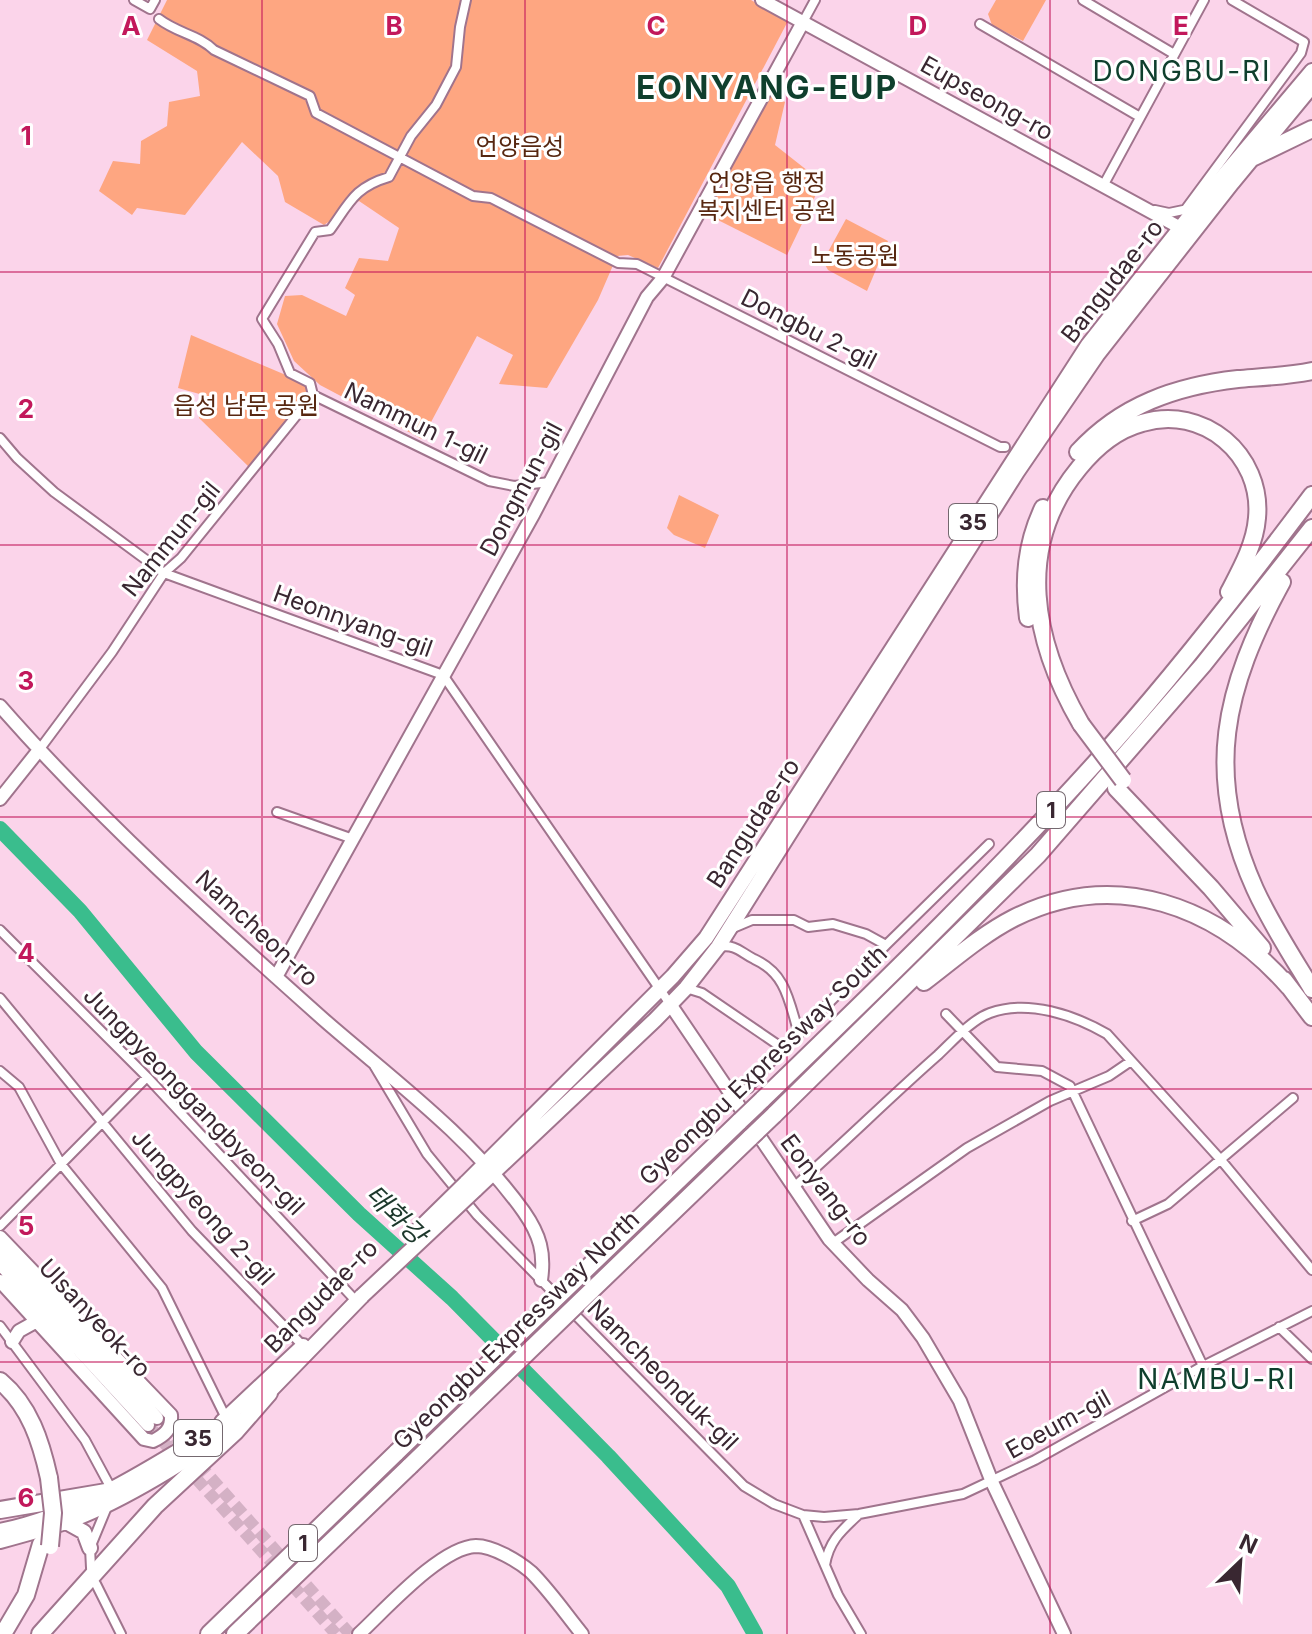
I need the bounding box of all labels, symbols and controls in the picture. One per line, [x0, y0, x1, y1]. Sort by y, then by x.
text: A [121, 10, 141, 41]
text: B [385, 10, 403, 41]
text: C [646, 10, 666, 41]
text: D [909, 10, 927, 41]
text: E [1173, 10, 1189, 41]
street label: Eupseong-ro [916, 50, 1058, 146]
district label: DONGBU-RI [1092, 54, 1272, 88]
district label: EONYANG-EUP [636, 68, 898, 107]
text: 1 [20, 120, 32, 151]
park label: 언양읍성 [476, 132, 564, 161]
park label: 언양읍 행정 복지센터 공원 [697, 168, 837, 225]
street label: Bangudae-ro [1055, 214, 1169, 348]
park label: 노동공원 [811, 241, 899, 270]
street label: Dongbu 2-gil [736, 282, 882, 376]
street label: Nammun 1-gil [340, 376, 492, 470]
park label: 읍성 남문 공원 [173, 391, 319, 420]
text: 2 [18, 393, 34, 424]
street label: Dongmun-gil [474, 417, 568, 561]
street label: Nammun-gil [116, 476, 226, 602]
road number: 35 [949, 504, 997, 540]
street label: Heonnyang-gil [269, 579, 437, 663]
text: 3 [18, 665, 34, 696]
street label: Bangudae-ro [700, 753, 806, 893]
road number: 1 [1037, 792, 1065, 828]
street label: Namcheon-ro [190, 864, 324, 992]
text: 4 [17, 937, 35, 968]
street label: Gyeongbu Expressway South [633, 939, 893, 1191]
street label: Jungpyeonggangbyeon-gil [77, 981, 311, 1221]
street label: Jungpyeong 2-gil [125, 1123, 281, 1291]
street label: Eonyang-ro [775, 1128, 877, 1252]
water label: 태화강 [359, 1178, 435, 1252]
street label: Gyeongbu Expressway North [387, 1205, 645, 1455]
text: 5 [18, 1210, 34, 1241]
street label: Bangudae-ro [258, 1233, 384, 1359]
street label: Ulsanyeok-ro [33, 1253, 157, 1383]
street label: Namcheonduk-gil [582, 1294, 744, 1456]
district label: NAMBU-RI [1137, 1362, 1297, 1396]
street label: Eoeum-gil [1001, 1383, 1115, 1465]
road number: 35 [174, 1420, 222, 1456]
text: 6 [18, 1482, 34, 1513]
north arrow [1200, 1522, 1280, 1602]
road number: 1 [289, 1525, 317, 1561]
text: N [1235, 1529, 1262, 1559]

